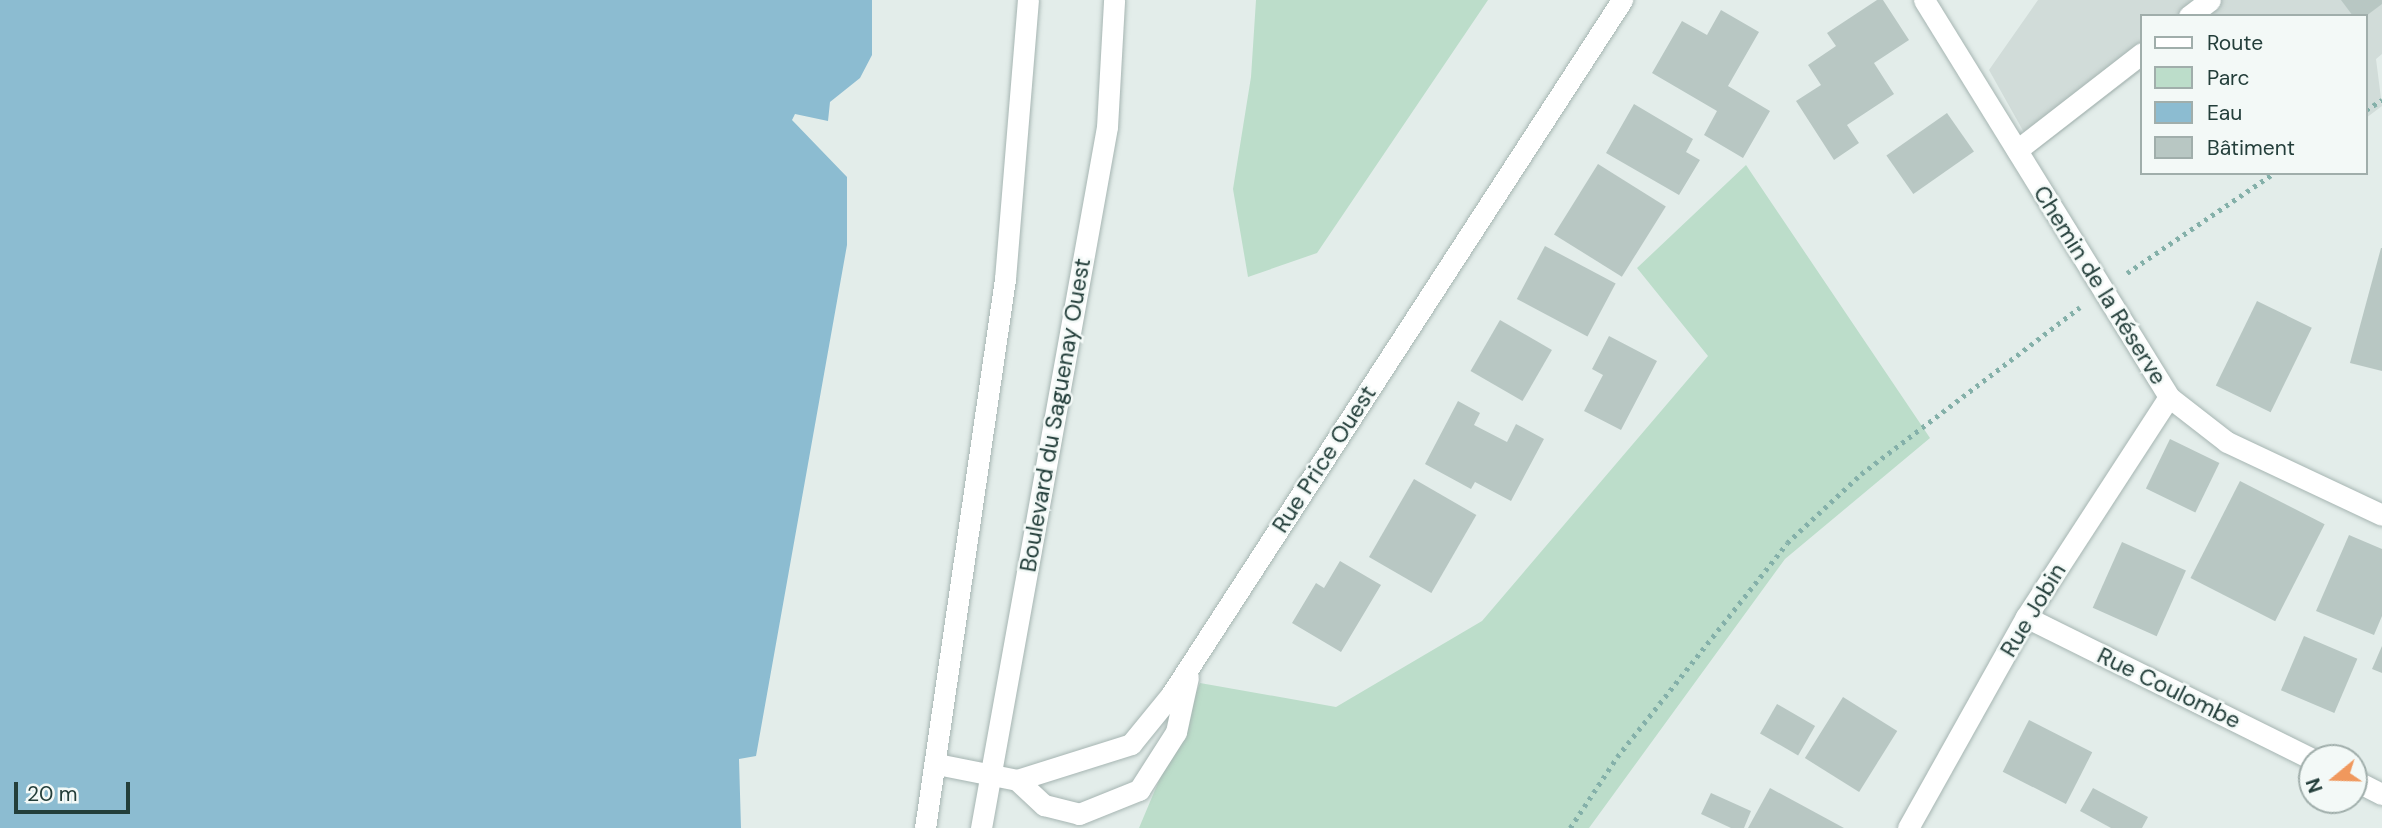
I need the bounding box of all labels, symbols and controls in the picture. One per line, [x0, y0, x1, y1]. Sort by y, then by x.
legend [2140, 14, 2368, 175]
text: Route [2207, 29, 2263, 57]
text: Parc [2207, 64, 2250, 92]
text: Eau [2207, 99, 2242, 127]
text: Bâtiment [2207, 134, 2295, 162]
street label: Chemin de la Réserve [2028, 180, 2172, 390]
street label: Boulevard du Saguenay Ouest [1014, 256, 1096, 574]
street label: Rue Price Ouest [1266, 380, 1382, 538]
street label: Rue Jobin [1994, 558, 2072, 662]
street label: Rue Coulombe [2093, 641, 2245, 735]
north arrow [2298, 744, 2368, 814]
scale bar [18, 768, 133, 812]
text: N [2300, 775, 2329, 796]
text: 20 m [27, 780, 78, 808]

